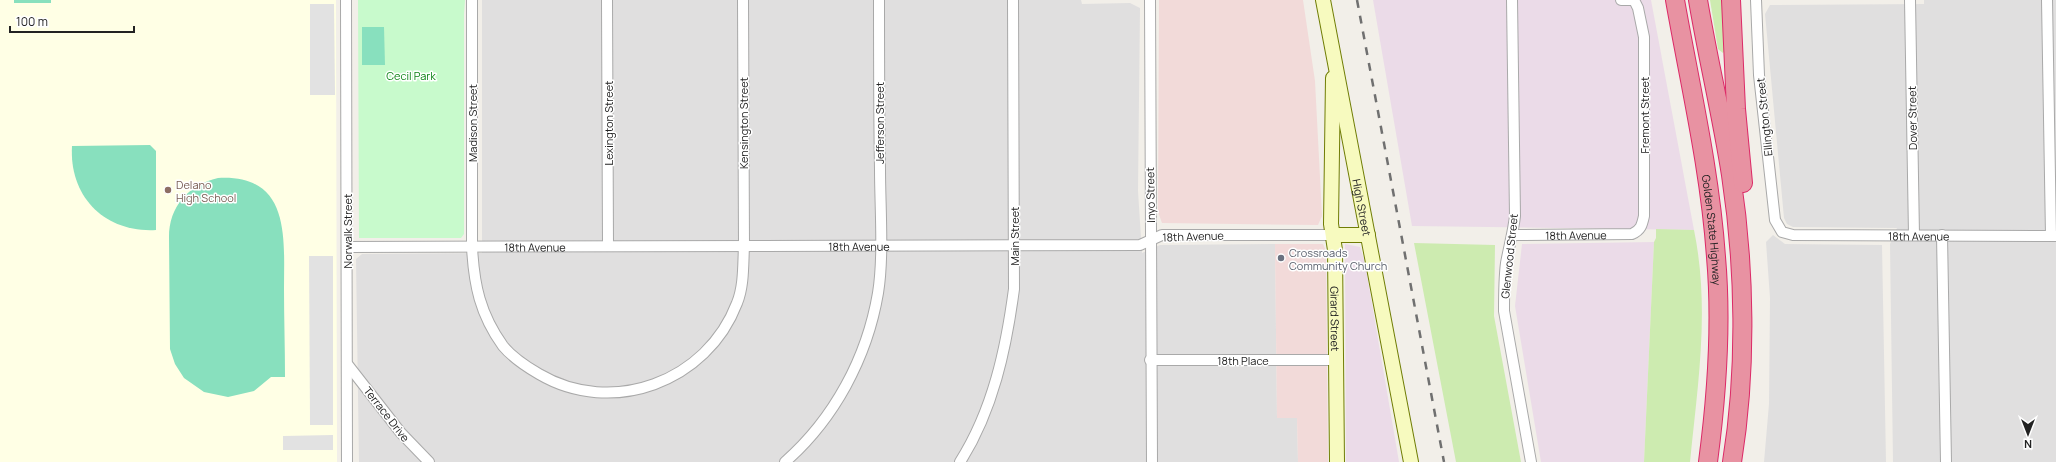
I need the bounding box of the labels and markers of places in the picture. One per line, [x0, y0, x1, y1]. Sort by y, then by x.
place label: Delano High School [176, 177, 236, 205]
marker: Delano High School [163, 185, 173, 195]
place label: Crossroads Community Church [1289, 245, 1387, 273]
marker: Crossroads Community Church [1276, 253, 1286, 263]

